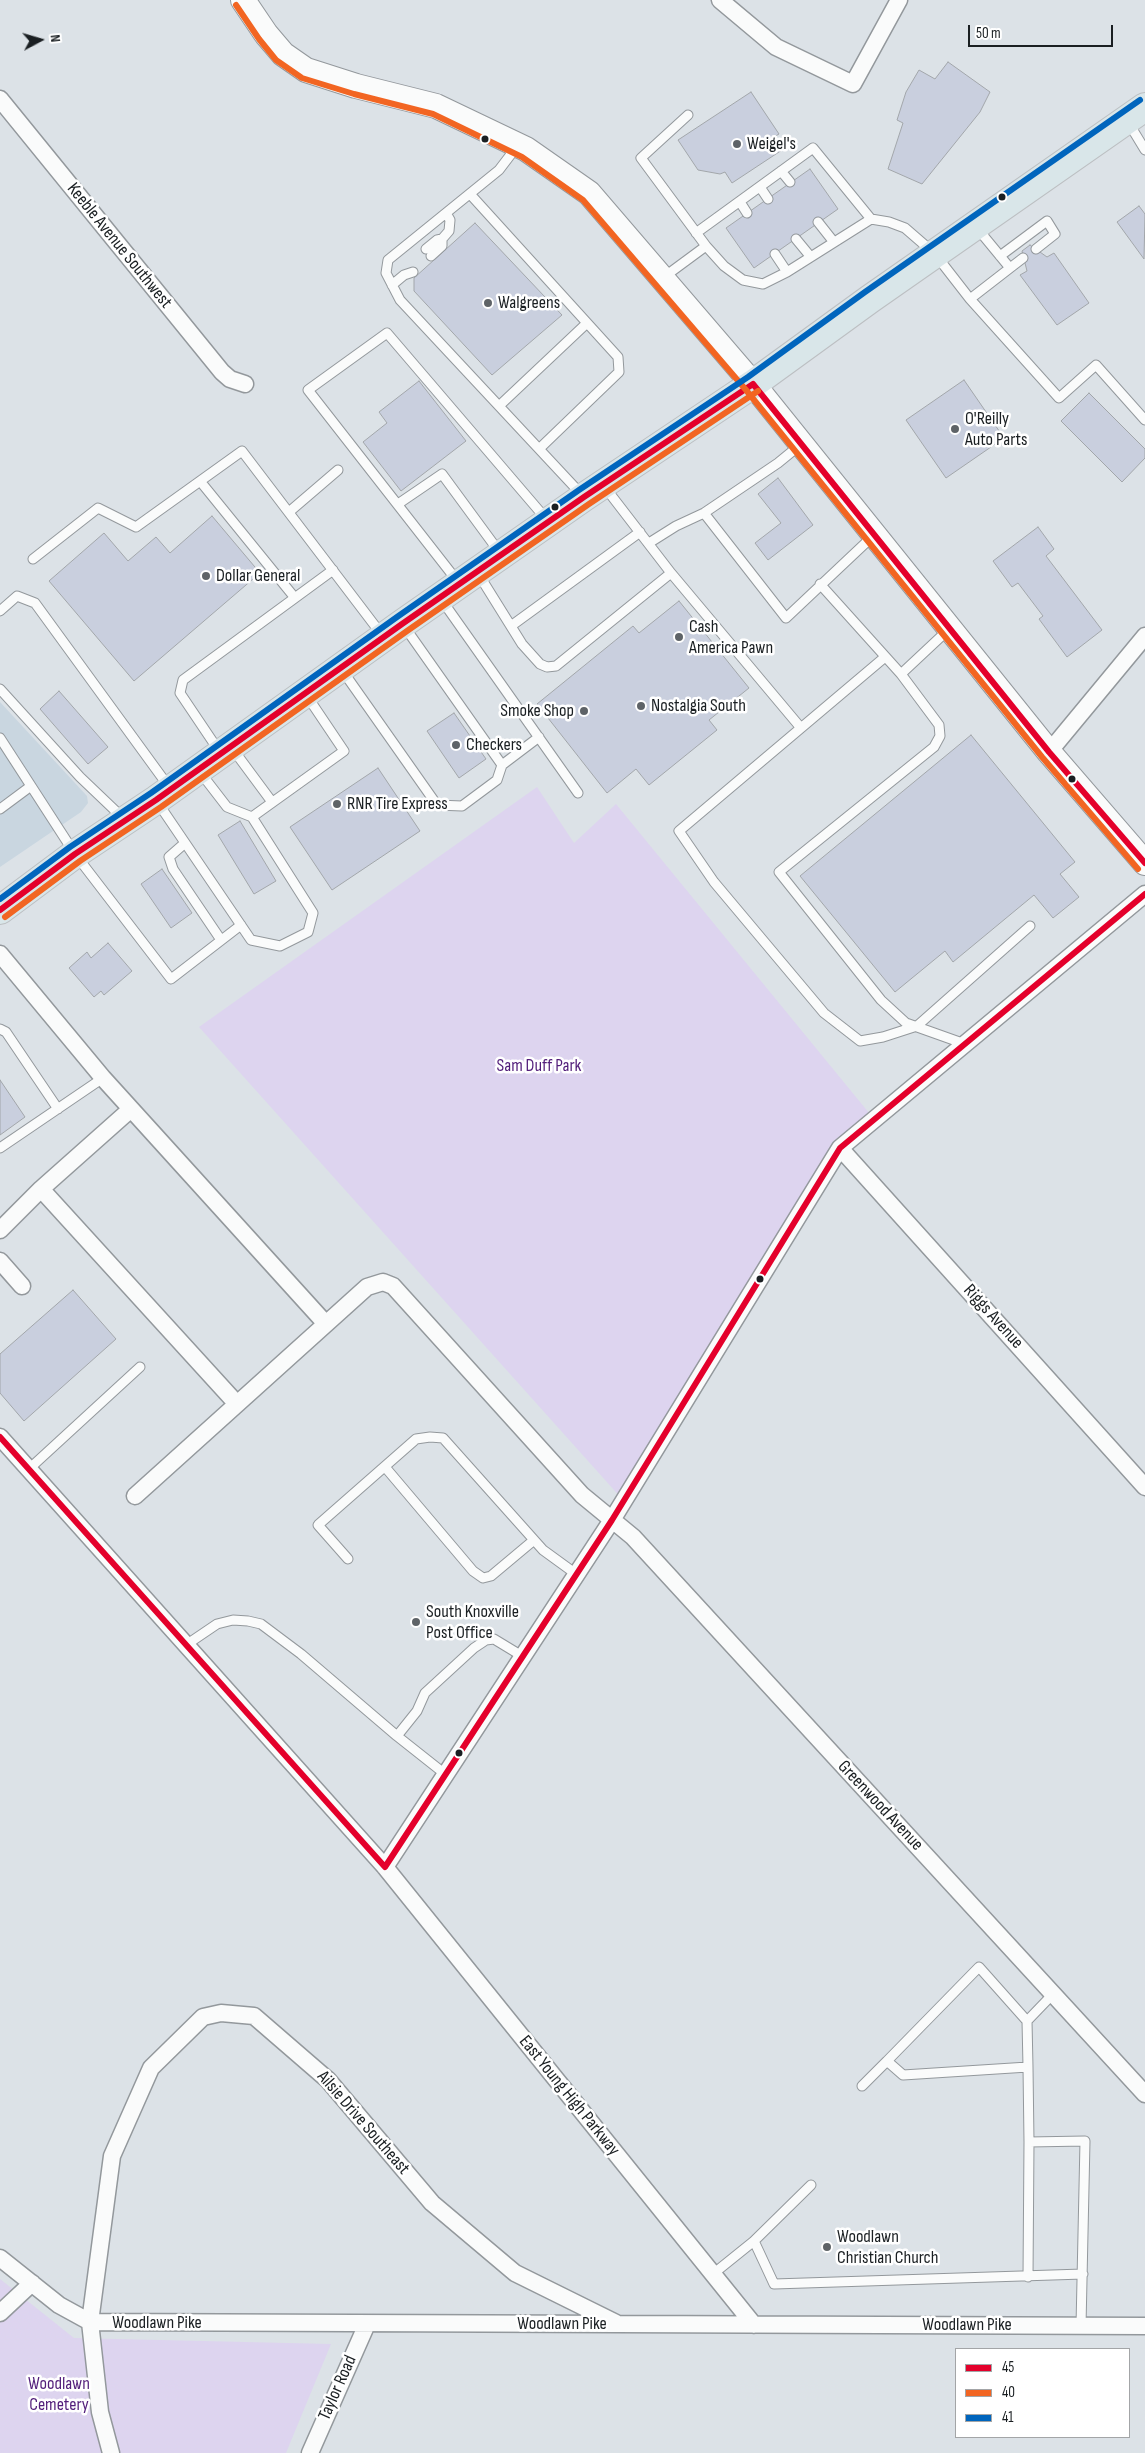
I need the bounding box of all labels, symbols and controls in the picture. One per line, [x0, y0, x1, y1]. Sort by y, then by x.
north arrow [15, 15, 65, 65]
scale bar [970, 15, 1115, 47]
text: 50 m [976, 24, 1001, 43]
text: N [47, 34, 64, 43]
place label: Weigel's [747, 133, 796, 155]
unlabelled marker [480, 134, 490, 144]
marker: Weigel's [731, 138, 743, 150]
street label: Keeble Avenue Southwest [62, 179, 176, 313]
unlabelled marker [997, 192, 1007, 202]
place label: Walgreens [498, 292, 560, 314]
marker: Walgreens [482, 297, 494, 309]
place label: O'Reilly Auto Parts [965, 408, 1027, 450]
marker: O'Reilly Auto Parts [949, 423, 961, 435]
unlabelled marker [550, 502, 560, 512]
place label: Dollar General [216, 565, 300, 587]
marker: Dollar General [200, 570, 212, 582]
place label: Cash America Pawn [689, 616, 773, 659]
marker: Cash America Pawn [673, 631, 685, 643]
place label: Nostalgia South [651, 695, 746, 717]
place label: Smoke Shop [500, 700, 574, 722]
marker: Nostalgia South [635, 700, 647, 712]
marker: Smoke Shop [578, 705, 590, 717]
place label: Checkers [466, 734, 522, 756]
marker: Checkers [450, 739, 462, 751]
unlabelled marker [1067, 774, 1077, 784]
place label: RNR Tire Express [347, 793, 448, 815]
marker: RNR Tire Express [331, 798, 343, 810]
park label: Sam Duff Park [497, 1055, 581, 1077]
unlabelled marker [755, 1274, 765, 1284]
street label: Riggs Avenue [958, 1280, 1028, 1354]
place label: South Knoxville Post Office [426, 1601, 519, 1644]
marker: South Knoxville Post Office [410, 1616, 422, 1628]
unlabelled marker [454, 1748, 464, 1758]
street label: Greenwood Avenue [833, 1756, 927, 1856]
street label: East Young High Parkway [514, 2032, 624, 2160]
street label: Ailsie Drive Southeast [312, 2067, 414, 2179]
place label: Woodlawn Christian Church [837, 2226, 938, 2268]
marker: Woodlawn Christian Church [821, 2241, 833, 2253]
street label: Woodlawn Pike [112, 2312, 202, 2334]
street label: Woodlawn Pike [517, 2313, 607, 2335]
street label: Woodlawn Pike [922, 2314, 1012, 2336]
legend [955, 2348, 1130, 2438]
street label: Taylor Road [314, 2352, 362, 2424]
text: 45 [1002, 2358, 1014, 2377]
park label: Woodlawn Cemetery [28, 2373, 90, 2416]
text: 40 [1002, 2383, 1015, 2402]
text: 41 [1002, 2408, 1014, 2427]

